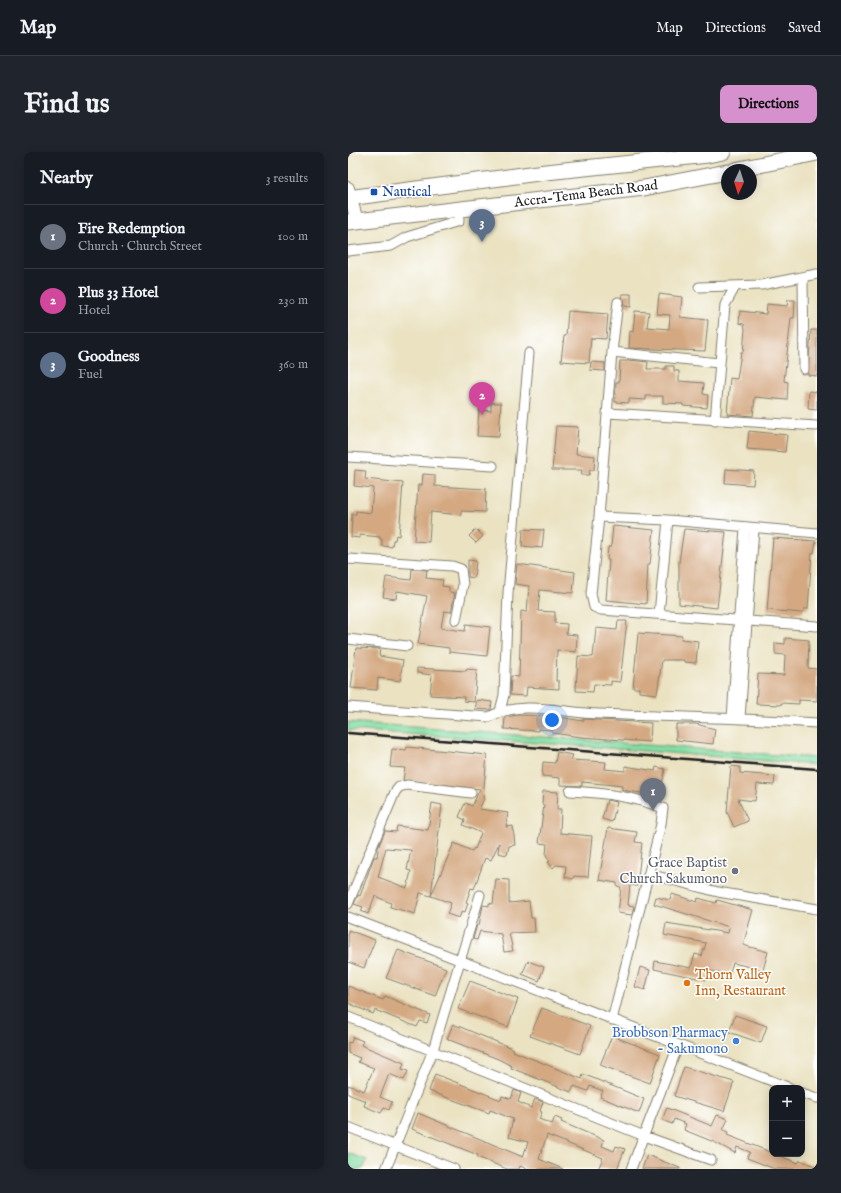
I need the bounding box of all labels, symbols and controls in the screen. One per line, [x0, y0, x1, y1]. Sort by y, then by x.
text: Map [20, 16, 56, 40]
text: Map [656, 19, 683, 37]
text: Directions [705, 19, 766, 37]
text: Saved [788, 19, 821, 37]
button: Directions [720, 85, 817, 123]
text: Find us [24, 87, 110, 122]
north arrow [721, 164, 757, 200]
text: Nearby [40, 168, 93, 189]
text: 3 results [266, 170, 308, 187]
street label: Accra-Tema Beach Road [512, 176, 659, 212]
place label: Nautical [382, 183, 432, 201]
marker: Nautical [369, 187, 379, 197]
pin: 3 [469, 209, 495, 242]
text: Fire Redemption [78, 219, 185, 238]
text: 1 [51, 228, 55, 245]
text: 100 m [278, 228, 308, 245]
text: Church · Church Street [78, 238, 202, 255]
text: Plus 33 Hotel [78, 283, 158, 302]
text: 2 [50, 292, 56, 309]
text: 230 m [278, 292, 308, 309]
text: Hotel [78, 302, 110, 319]
text: Goodness [78, 347, 140, 366]
text: 3 [51, 356, 55, 373]
text: 360 m [278, 356, 308, 373]
text: Fuel [78, 366, 102, 383]
pin: 2 [469, 382, 495, 415]
your location [542, 710, 562, 730]
pin: 1 [640, 778, 666, 811]
place label: Grace Baptist Church Sakumono [619, 854, 727, 888]
marker: Grace Baptist Church Sakumono [730, 866, 740, 876]
place label: Thorn Valley Inn, Restaurant [695, 966, 786, 1000]
marker: Thorn Valley Inn, Restaurant [682, 978, 692, 988]
place label: Brobbson Pharmacy - Sakumono [612, 1024, 728, 1058]
marker: Brobbson Pharmacy - Sakumono [731, 1036, 741, 1046]
map controls [769, 1085, 805, 1157]
button: + [769, 1085, 805, 1121]
button: − [769, 1121, 805, 1157]

